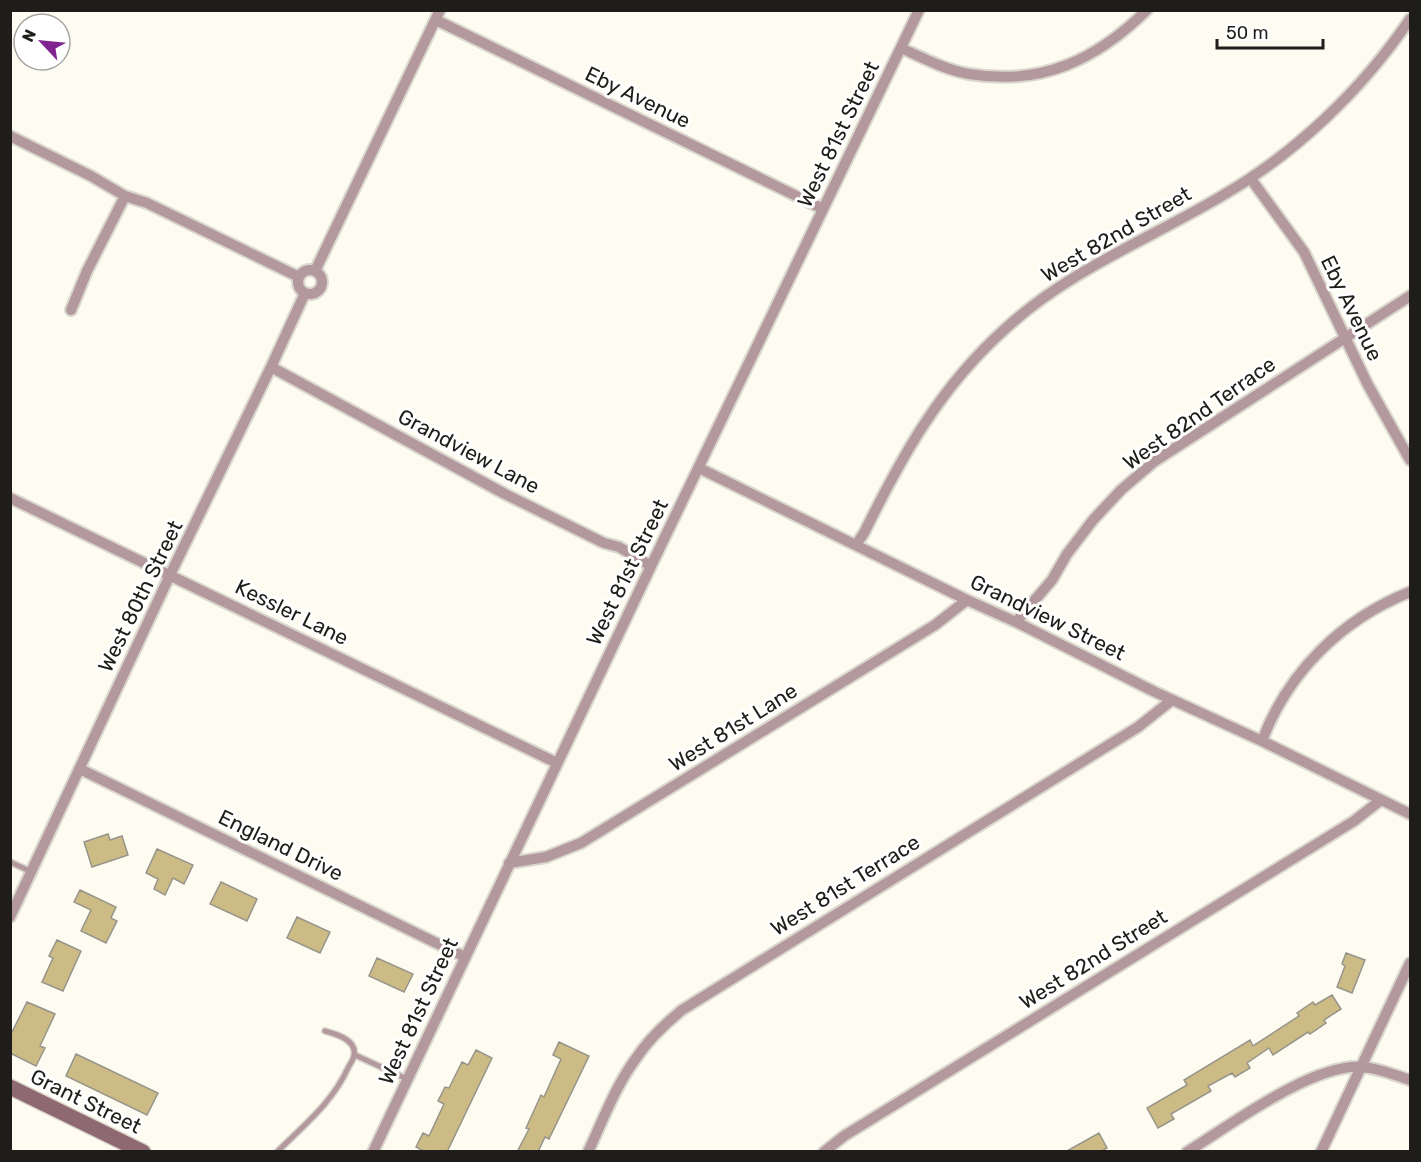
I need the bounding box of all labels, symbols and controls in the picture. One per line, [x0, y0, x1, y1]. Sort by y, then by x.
north arrow [12, 12, 72, 72]
scale bar [1217, 12, 1324, 50]
text: 50 m [1226, 22, 1269, 44]
text: N [18, 26, 40, 45]
street label: West 81st Street [792, 57, 884, 211]
street label: Eby Avenue [581, 61, 695, 133]
street label: West 82nd Street [1037, 181, 1195, 287]
street label: Eby Avenue [1316, 251, 1388, 365]
street label: West 82nd Terrace [1118, 351, 1280, 475]
street label: Grandview Lane [394, 403, 544, 499]
street label: West 81st Street [581, 495, 673, 649]
street label: West 80th Street [92, 516, 188, 676]
street label: Grandview Street [966, 569, 1130, 665]
street label: Kessler Lane [231, 574, 353, 650]
street label: West 81st Lane [664, 678, 802, 776]
street label: England Drive [215, 804, 347, 886]
street label: West 81st Terrace [766, 829, 924, 941]
street label: West 82nd Street [1015, 904, 1171, 1014]
street label: West 81st Street [373, 934, 463, 1088]
street label: Grant Street [26, 1063, 146, 1139]

